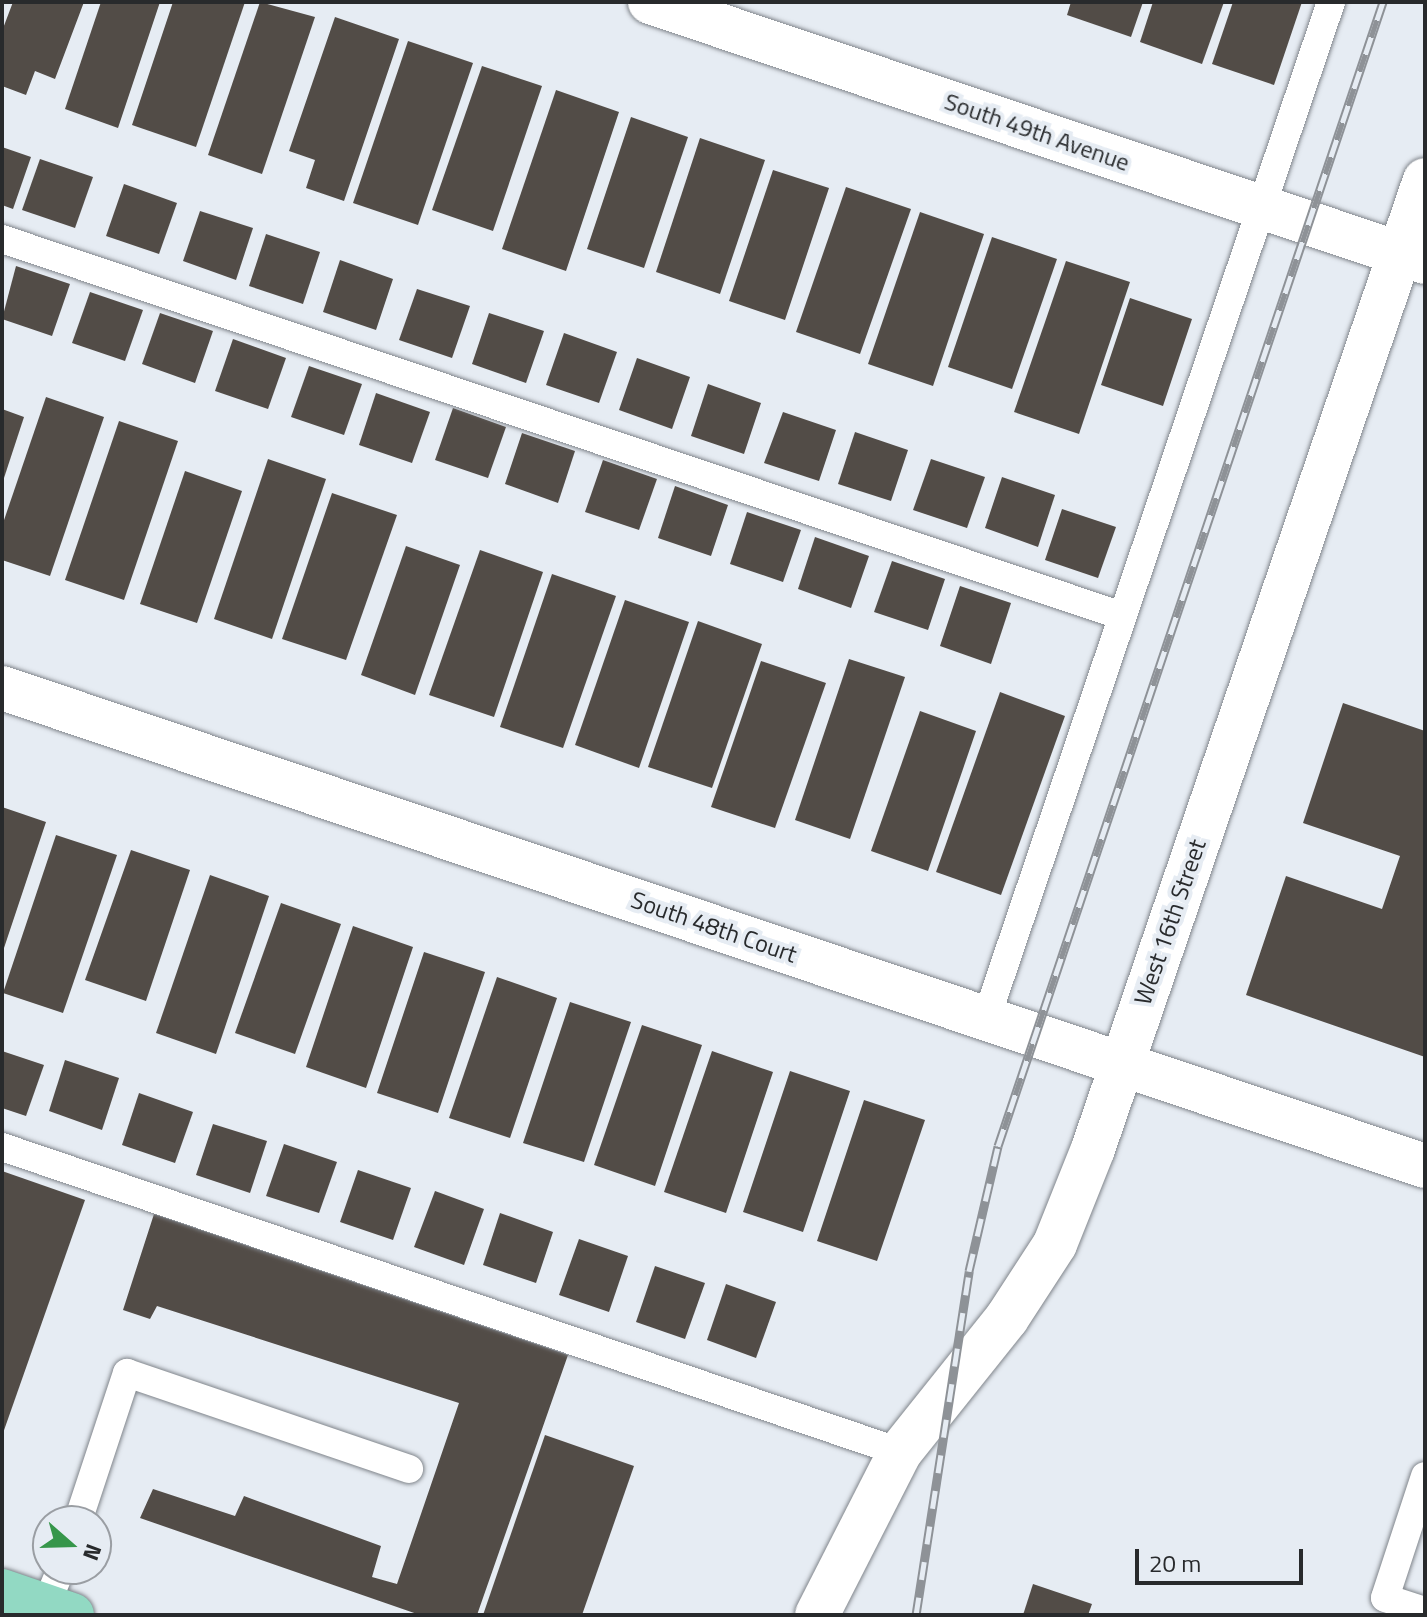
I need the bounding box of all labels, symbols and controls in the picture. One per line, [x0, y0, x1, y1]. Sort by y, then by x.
street label: South 49th Avenue [941, 87, 1133, 177]
street label: West 16th Street [1128, 835, 1212, 1009]
street label: South 48th Court [627, 885, 801, 969]
north arrow [32, 1505, 112, 1585]
scale bar [1139, 1533, 1307, 1583]
text: N [74, 1540, 111, 1566]
text: 20 m [1149, 1545, 1201, 1581]

